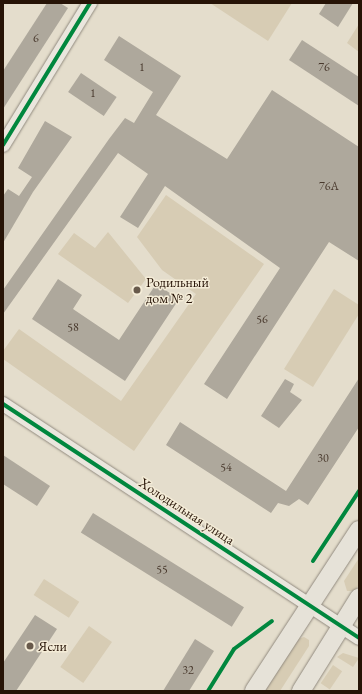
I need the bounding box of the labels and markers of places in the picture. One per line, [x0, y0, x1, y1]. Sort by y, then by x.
place label: Родильный дом № 2 [146, 274, 209, 306]
marker: Родильный дом № 2 [131, 284, 143, 296]
place label: Ясли [38, 638, 67, 654]
marker: Ясли [25, 641, 35, 651]

